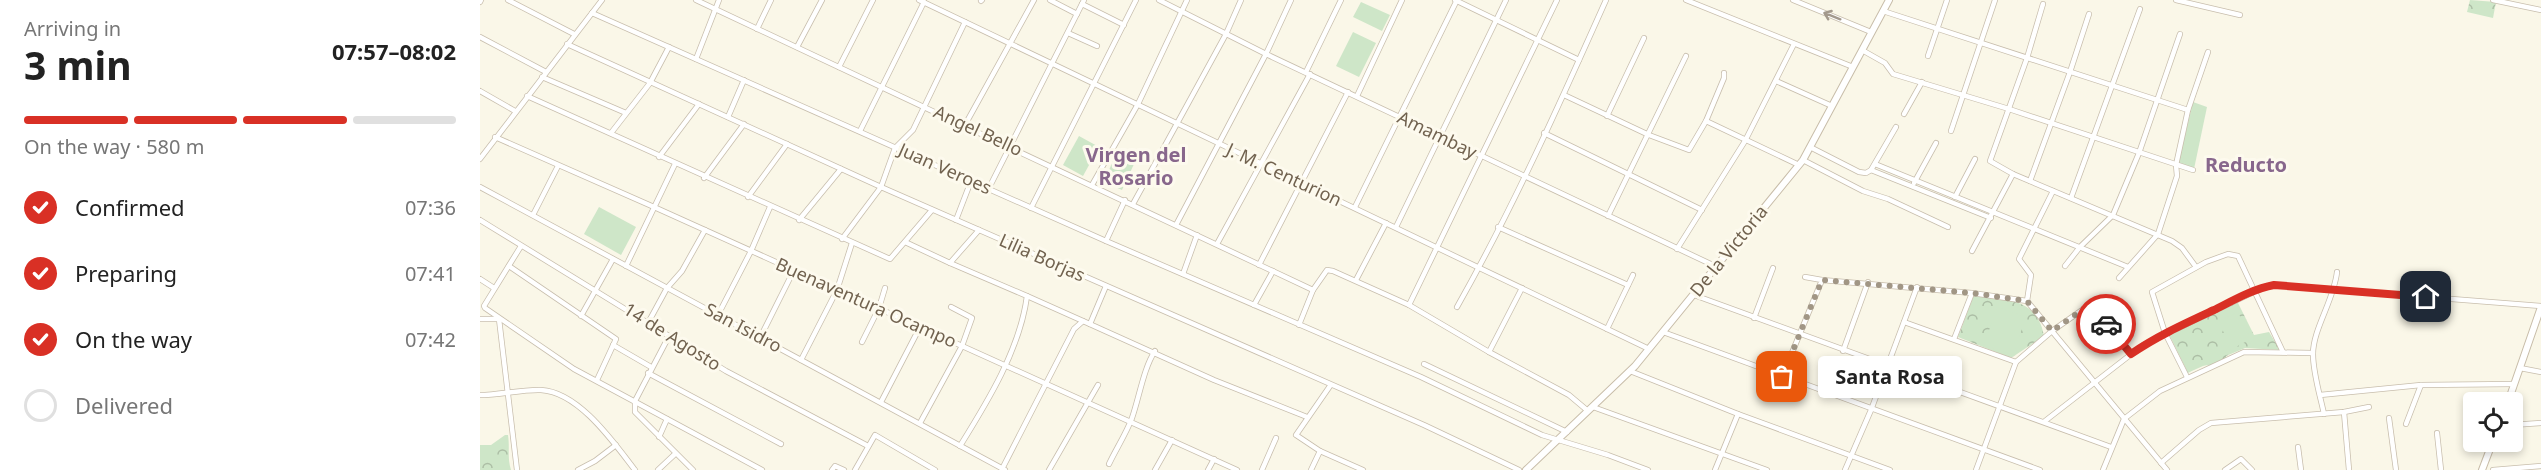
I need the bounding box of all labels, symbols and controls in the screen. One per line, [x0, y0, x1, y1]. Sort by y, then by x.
one-way arrow [1823, 10, 1842, 21]
text: Arriving in [24, 15, 121, 42]
text: 07:57–08:02 [332, 36, 456, 66]
text: 3 min [24, 38, 131, 91]
street label: Angel Bello [930, 99, 1027, 161]
street label: Amambay [1394, 105, 1482, 164]
text: On the way · 580 m [24, 133, 204, 160]
street label: Juan Veroes [893, 136, 996, 199]
street label: J. M. Centurion [1221, 136, 1346, 211]
district label: Virgen del Rosario [1085, 141, 1187, 191]
district label: Reducto [2205, 151, 2287, 178]
icon: check [24, 191, 57, 224]
text: Confirmed [75, 192, 185, 222]
text: 07:36 [405, 194, 456, 221]
street label: De la Victoria [1684, 200, 1772, 301]
street label: Lilia Borjas [996, 228, 1089, 287]
street label: Buenaventura Ocampo [772, 251, 961, 353]
icon: check [24, 257, 57, 290]
text: Preparing [75, 258, 177, 288]
text: 07:41 [405, 260, 456, 287]
pin [2400, 271, 2451, 322]
icon: home [2409, 280, 2442, 313]
courier [2076, 294, 2136, 354]
street label: 14 de Agosto [619, 297, 726, 376]
street label: San Isidro [701, 297, 786, 357]
icon: car [2090, 308, 2123, 341]
icon: check [24, 323, 57, 356]
text: On the way [75, 324, 192, 354]
text: 07:42 [405, 326, 456, 353]
pin [1756, 351, 1807, 402]
callout: Santa Rosa [1818, 356, 1962, 398]
icon: bag [1765, 360, 1798, 393]
text: Santa Rosa [1835, 363, 1945, 390]
text: Delivered [75, 390, 173, 420]
map controls [2463, 392, 2523, 452]
button: locate [2463, 392, 2523, 452]

